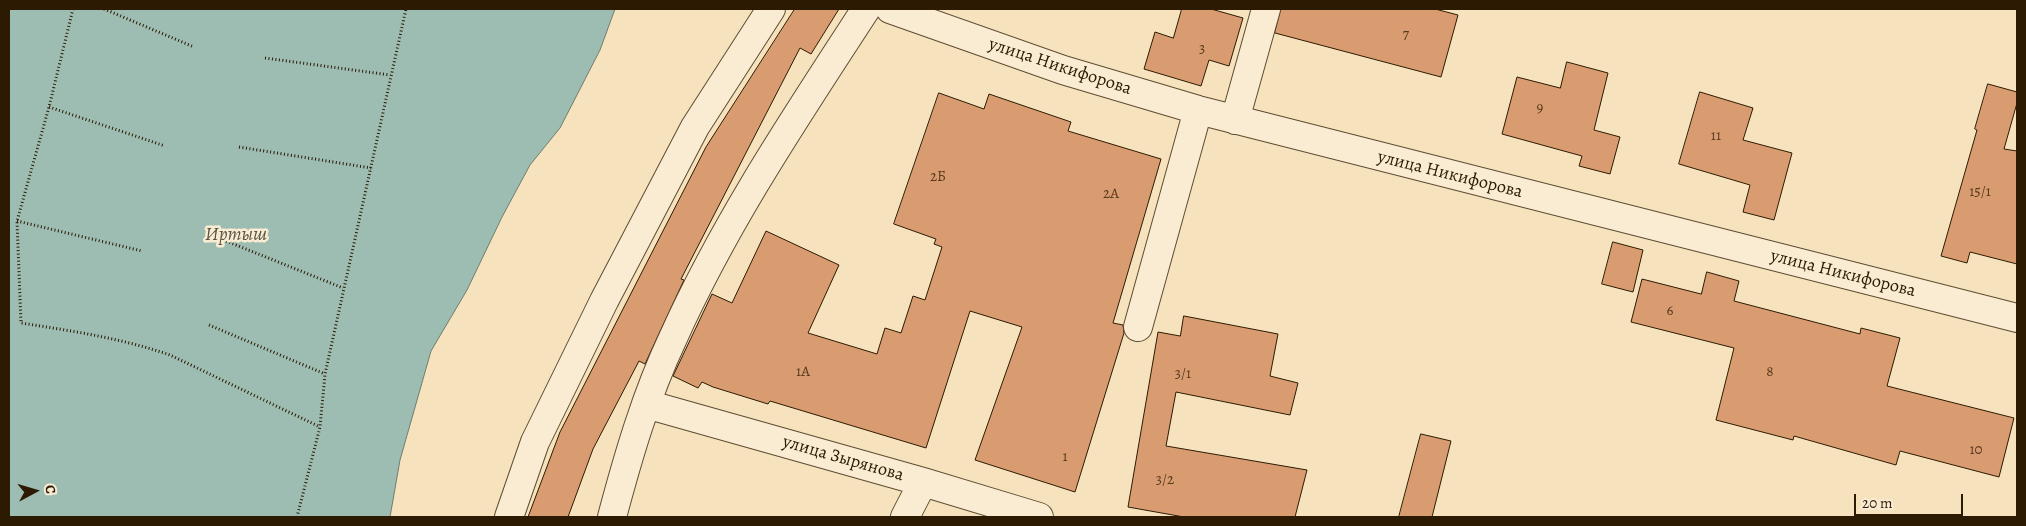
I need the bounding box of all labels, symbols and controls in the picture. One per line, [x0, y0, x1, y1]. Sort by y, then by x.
house number: 7 [1403, 26, 1409, 44]
street label: улица Никифорова [986, 34, 1134, 100]
house number: 3 [1199, 40, 1205, 58]
house number: 9 [1537, 99, 1543, 117]
house number: 11 [1711, 127, 1721, 145]
street label: улица Никифорова [1375, 147, 1525, 203]
house number: 2Б [930, 168, 946, 186]
house number: 15/1 [1969, 183, 1991, 201]
house number: 2А [1103, 185, 1119, 203]
water label: Иртыш [205, 224, 267, 246]
street label: улица Никифорова [1768, 246, 1918, 302]
house number: 6 [1667, 302, 1673, 320]
house number: 1А [796, 363, 810, 381]
house number: 8 [1766, 363, 1774, 381]
house number: 3/1 [1175, 365, 1191, 383]
street label: улица Зырянова [780, 431, 906, 487]
house number: 10 [1969, 441, 1983, 459]
house number: 1 [1062, 448, 1068, 466]
north arrow [10, 466, 60, 516]
house number: 3/2 [1156, 471, 1174, 489]
text: С [41, 484, 60, 495]
scale bar [1856, 484, 1965, 516]
text: 20 m [1862, 493, 1893, 513]

